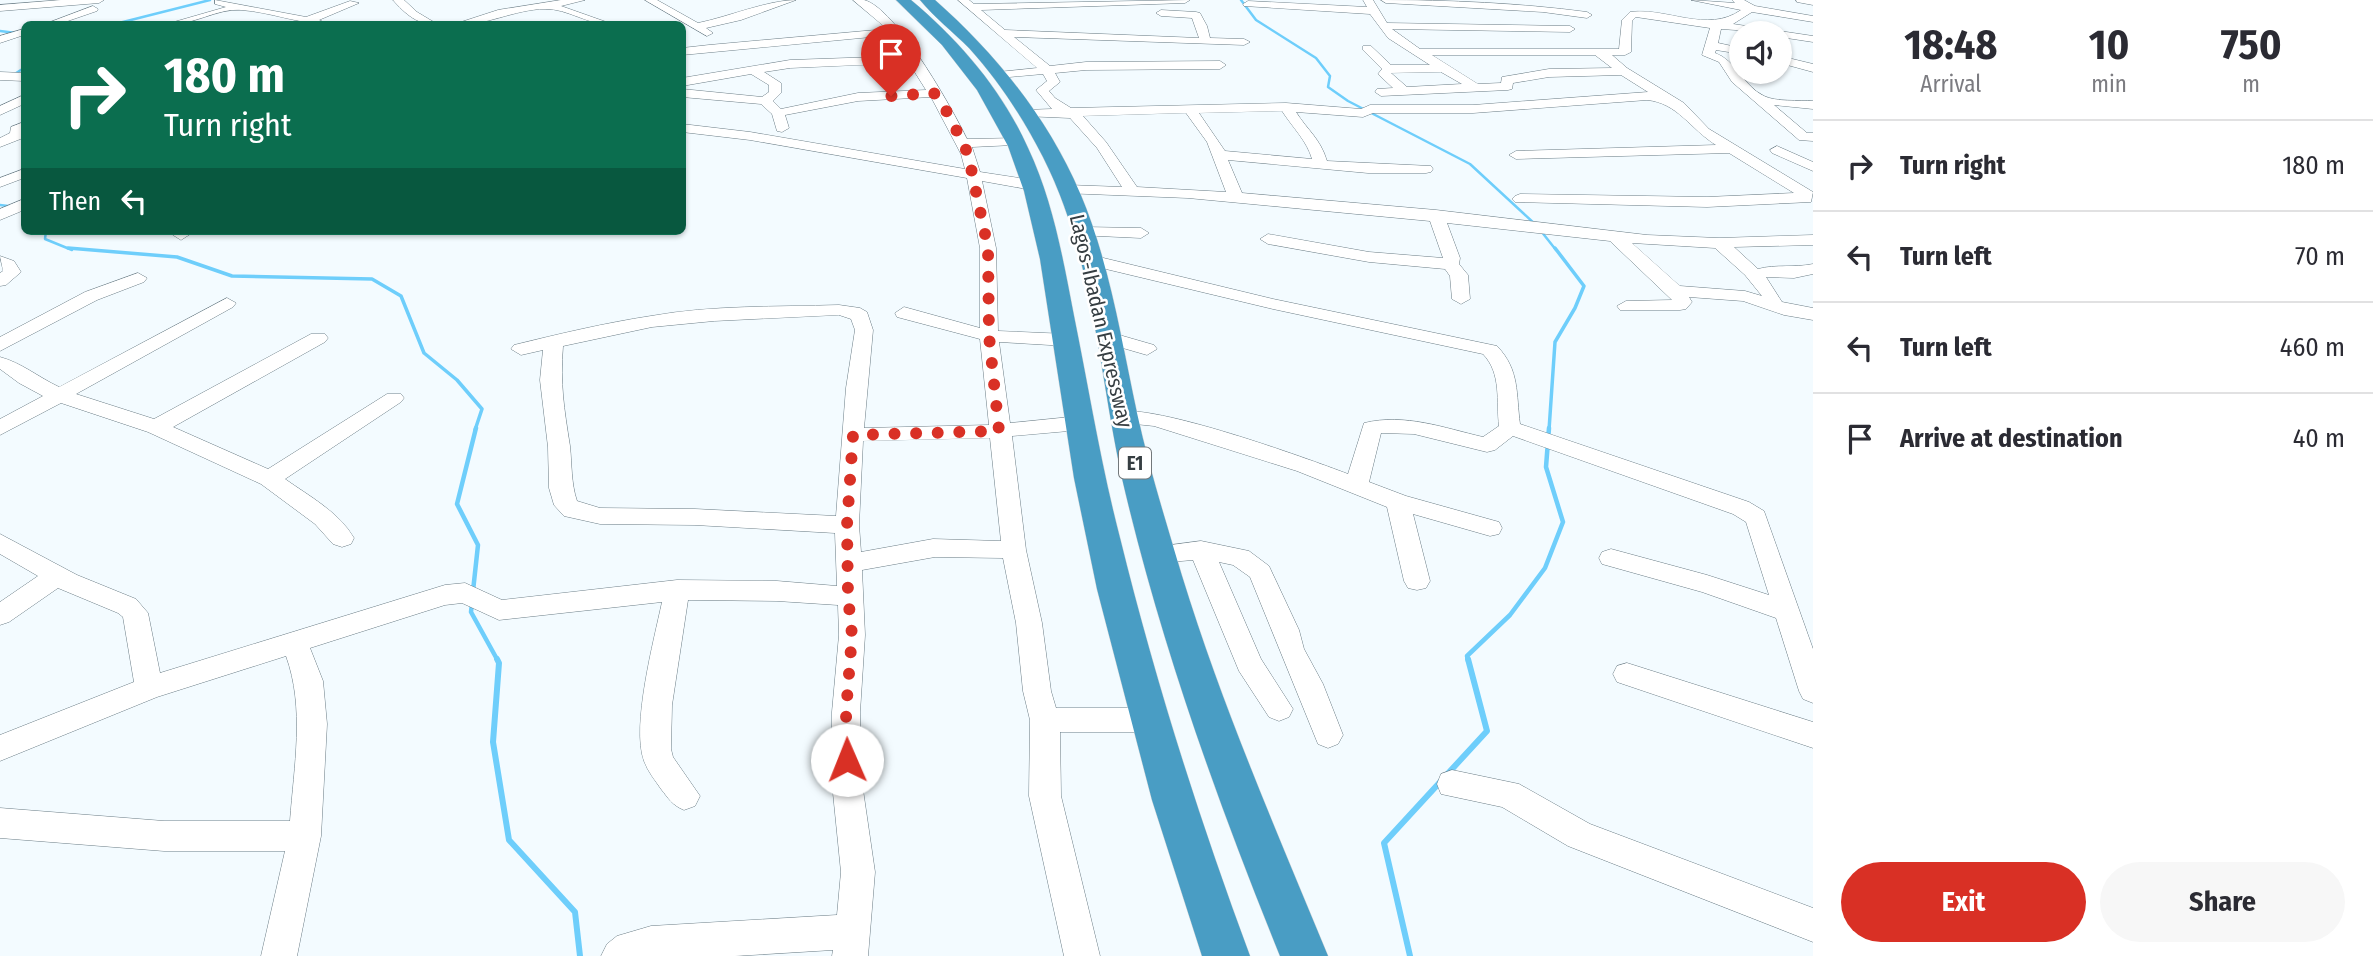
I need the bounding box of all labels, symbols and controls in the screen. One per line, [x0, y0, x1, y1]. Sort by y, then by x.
text: 18:48 [1904, 20, 1997, 70]
text: 10 [2089, 20, 2129, 70]
text: 750 [2221, 20, 2282, 70]
map controls [1729, 21, 1792, 84]
button: sound [1729, 21, 1792, 84]
pin [861, 24, 921, 96]
icon: arrive [872, 35, 910, 73]
text: 180 m [164, 46, 285, 105]
icon: right [49, 49, 140, 140]
text: Arrival [1920, 70, 1981, 98]
text: min [2091, 70, 2127, 98]
text: m [2242, 70, 2260, 98]
text: Turn right [164, 106, 291, 144]
icon: right [1841, 147, 1879, 185]
text: Turn right [1900, 150, 2006, 181]
text: 180 m [2282, 150, 2345, 181]
icon: left [115, 182, 153, 220]
text: Then [49, 186, 101, 217]
street label: Lagos-Ibadan Expressway [1064, 212, 1138, 431]
icon: left [1841, 238, 1879, 276]
text: Turn left [1900, 241, 1992, 272]
text: 70 m [2295, 241, 2345, 272]
icon: left [1841, 329, 1879, 367]
text: Turn left [1900, 332, 1992, 363]
text: 460 m [2280, 332, 2345, 363]
icon: arrive [1841, 420, 1879, 458]
text: Arrive at destination [1900, 423, 2123, 454]
text: 40 m [2293, 423, 2345, 454]
road number: E1 [1119, 447, 1151, 478]
position arrow [810, 723, 884, 797]
button: Exit [1841, 862, 2086, 942]
button: Share [2100, 862, 2345, 942]

